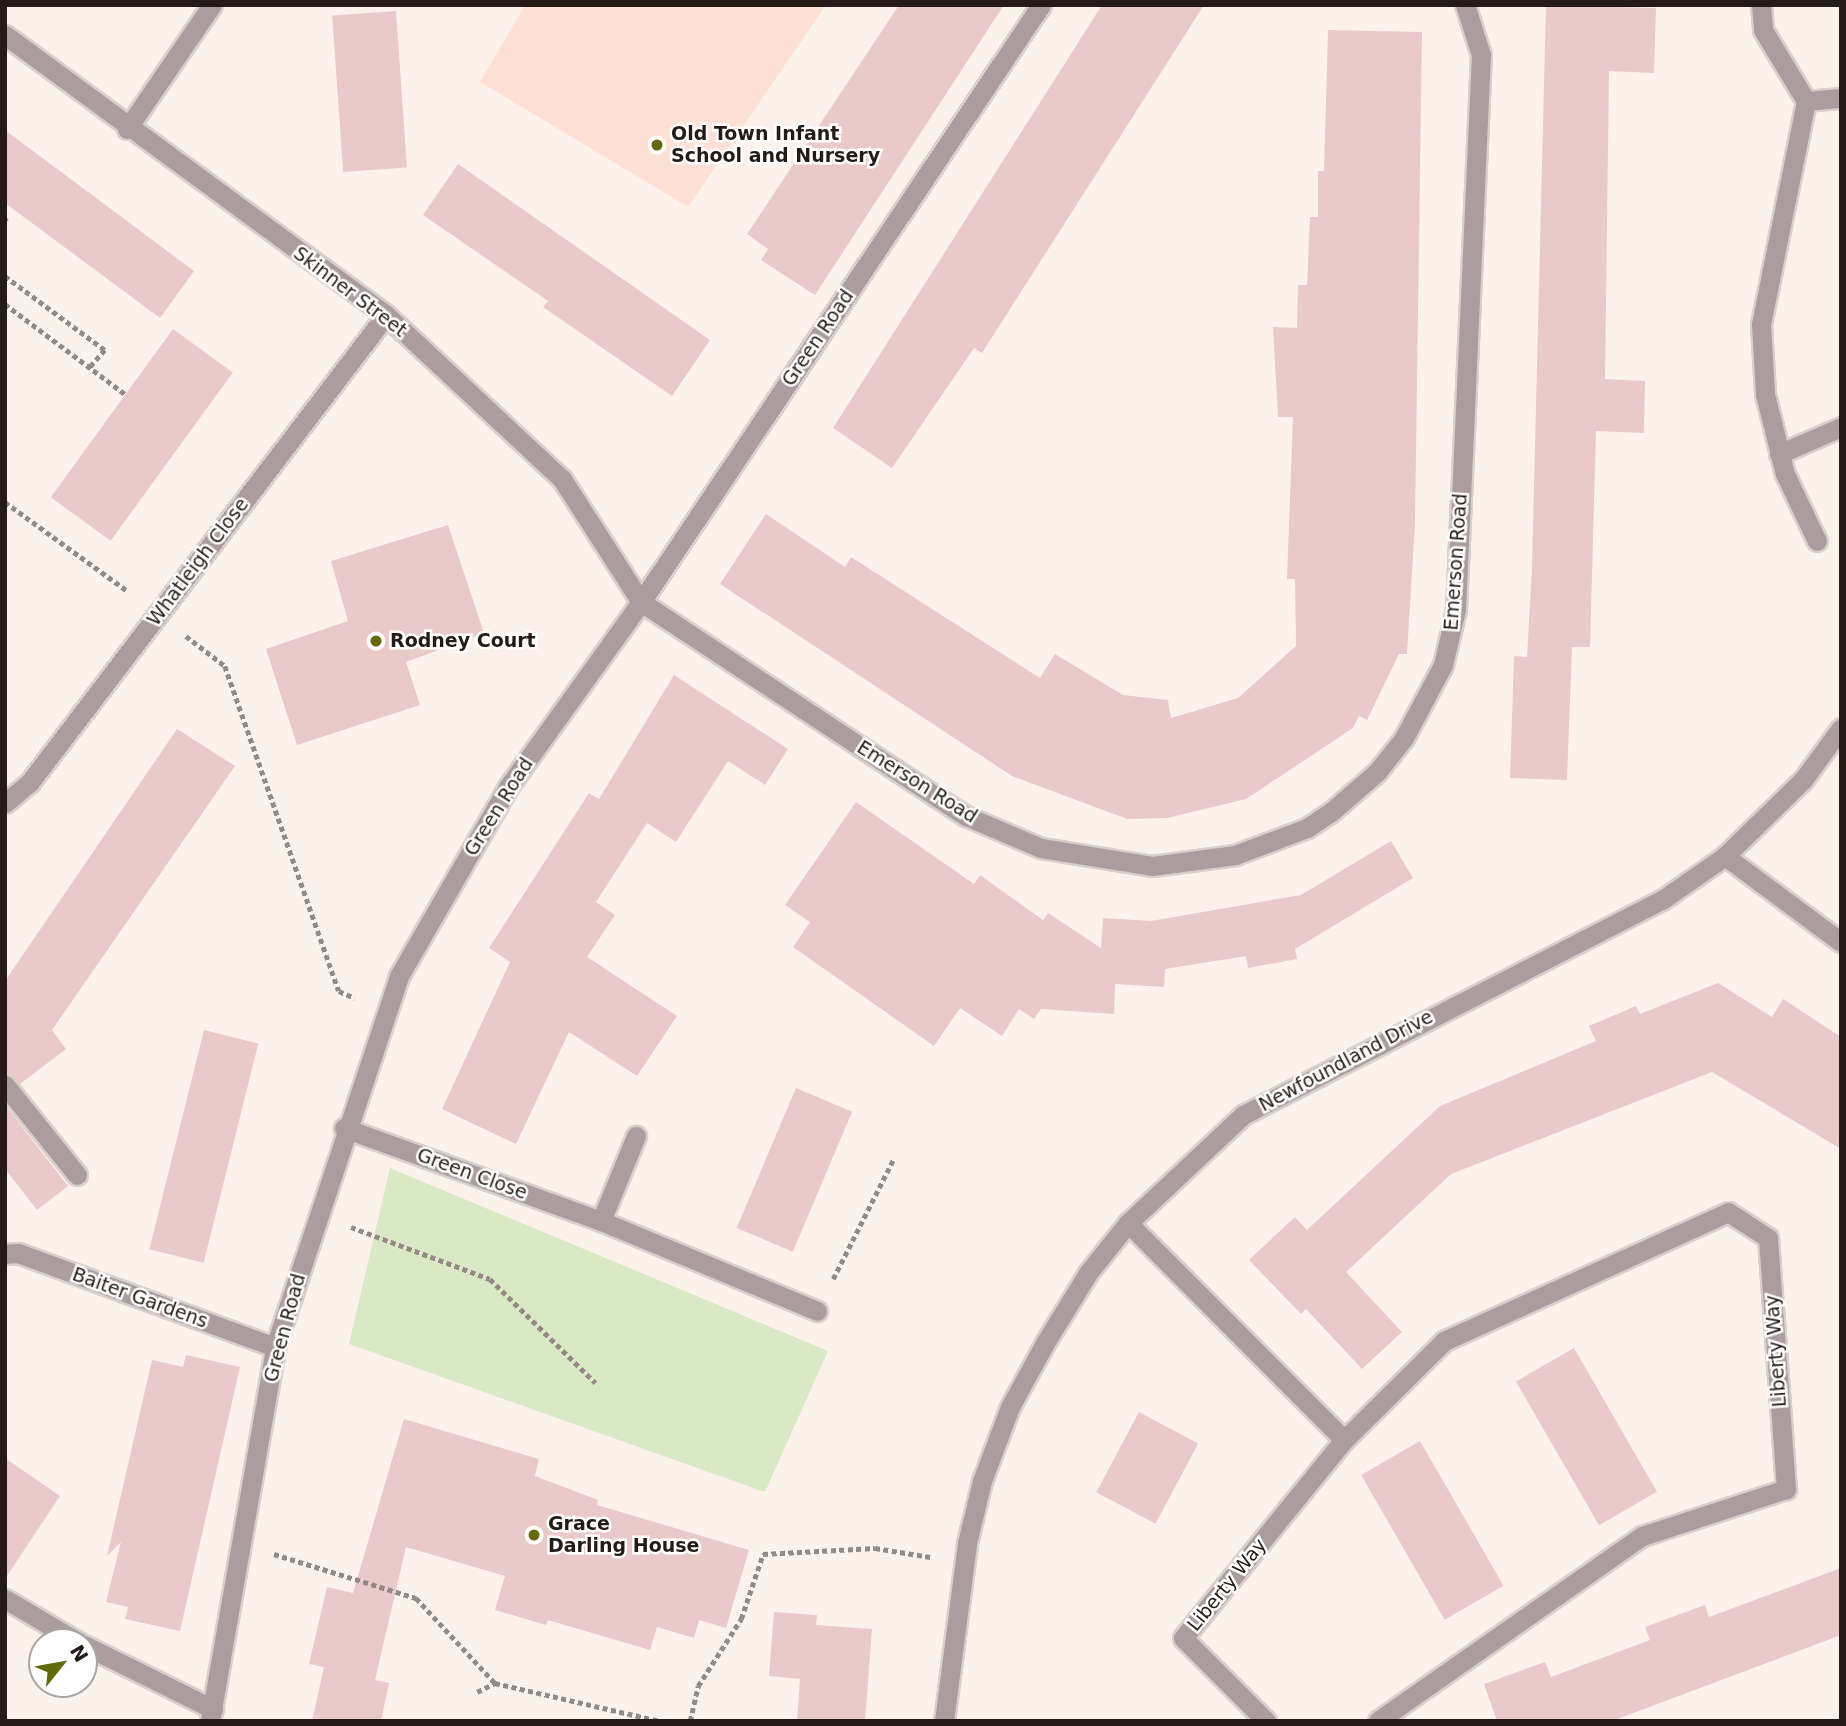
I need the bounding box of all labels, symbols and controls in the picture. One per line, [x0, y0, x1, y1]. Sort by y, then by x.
place label: Old Town Infant School and Nursery [671, 123, 880, 167]
marker: Old Town Infant School and Nursery [649, 137, 665, 153]
street label: Skinner Street [289, 242, 411, 342]
street label: Green Road [777, 286, 859, 390]
street label: Emerson Road [1440, 493, 1472, 631]
street label: Whatleigh Close [143, 494, 253, 630]
place label: Rodney Court [390, 630, 536, 652]
marker: Rodney Court [368, 633, 384, 649]
street label: Emerson Road [853, 736, 981, 828]
street label: Green Road [460, 754, 538, 860]
street label: Newfoundland Drive [1255, 1005, 1437, 1117]
street label: Green Close [414, 1144, 530, 1204]
street label: Baiter Gardens [69, 1263, 211, 1333]
street label: Green Road [260, 1271, 310, 1385]
street label: Liberty Way [1761, 1294, 1791, 1408]
place label: Grace Darling House [548, 1513, 699, 1557]
marker: Grace Darling House [526, 1527, 542, 1543]
street label: Liberty Way [1183, 1534, 1271, 1636]
north arrow [28, 1628, 98, 1698]
text: N [66, 1641, 93, 1666]

